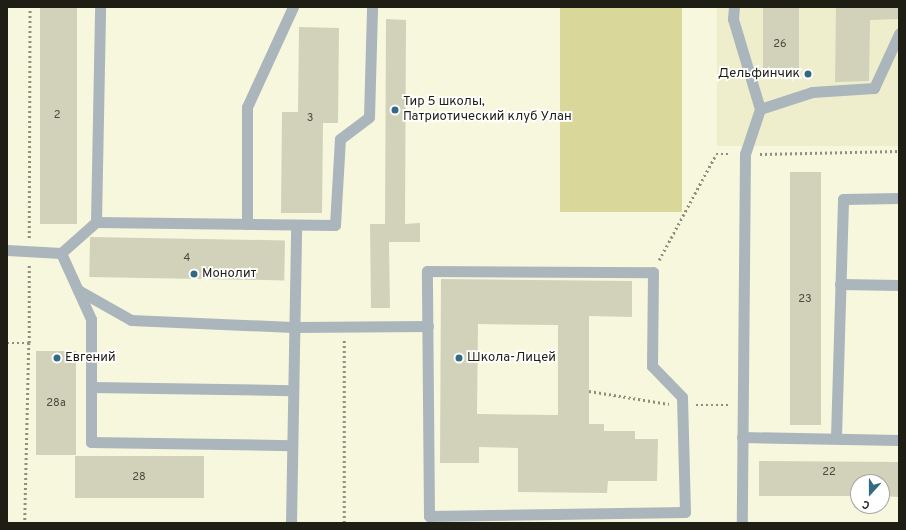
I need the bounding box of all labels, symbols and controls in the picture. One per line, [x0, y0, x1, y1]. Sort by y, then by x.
house number: 26 [773, 37, 787, 51]
place label: Дельфинчик [718, 66, 800, 82]
marker: Дельфинчик [803, 69, 813, 79]
place label: Тир 5 школы, Патриотический клуб Улан [403, 95, 572, 126]
marker: Тир 5 школы, Патриотический клуб Улан [390, 105, 400, 115]
house number: 2 [54, 108, 60, 122]
house number: 3 [307, 111, 313, 125]
house number: 4 [184, 251, 190, 265]
place label: Монолит [202, 266, 256, 282]
marker: Монолит [189, 269, 199, 279]
house number: 23 [798, 292, 812, 306]
place label: Евгений [65, 350, 116, 366]
place label: Школа-Лицей [467, 350, 556, 366]
marker: Евгений [52, 353, 62, 363]
marker: Школа-Лицей [454, 353, 464, 363]
house number: 28а [46, 396, 66, 410]
house number: 22 [822, 465, 836, 479]
house number: 28 [132, 470, 146, 484]
north arrow [850, 474, 890, 514]
text: С [860, 496, 872, 512]

